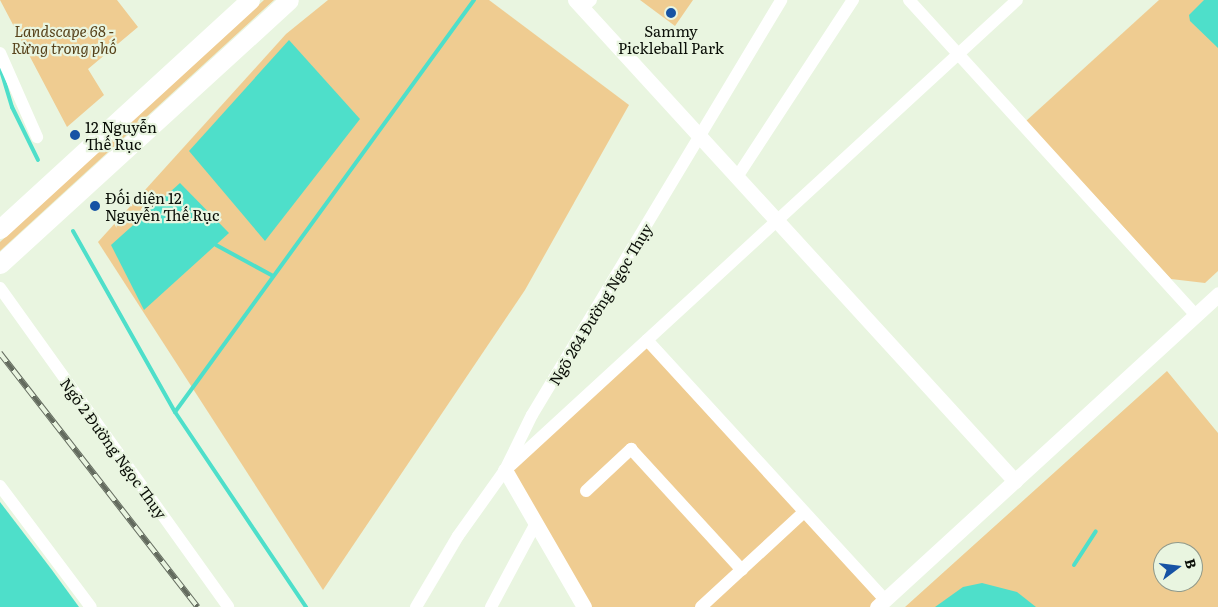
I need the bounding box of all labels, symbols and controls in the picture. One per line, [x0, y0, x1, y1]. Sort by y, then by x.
marker: Sammy Pickleball Park [665, 7, 677, 19]
park label: Landscape 68 - Rừng trong phố [11, 21, 117, 56]
place label: Sammy Pickleball Park [618, 21, 724, 56]
place label: 12 Nguyễn Thế Rục [85, 117, 157, 152]
marker: 12 Nguyễn Thế Rục [69, 129, 81, 141]
place label: Đối diện 12 Nguyễn Thế Rục [105, 188, 220, 223]
marker: Đối diện 12 Nguyễn Thế Rục [89, 200, 101, 212]
street label: Ngõ 264 Đường Ngọc Thụy [545, 220, 655, 388]
street label: Ngõ 2 Đường Ngọc Thụy [57, 374, 171, 522]
north arrow [1153, 542, 1203, 592]
text: B [1181, 556, 1202, 571]

